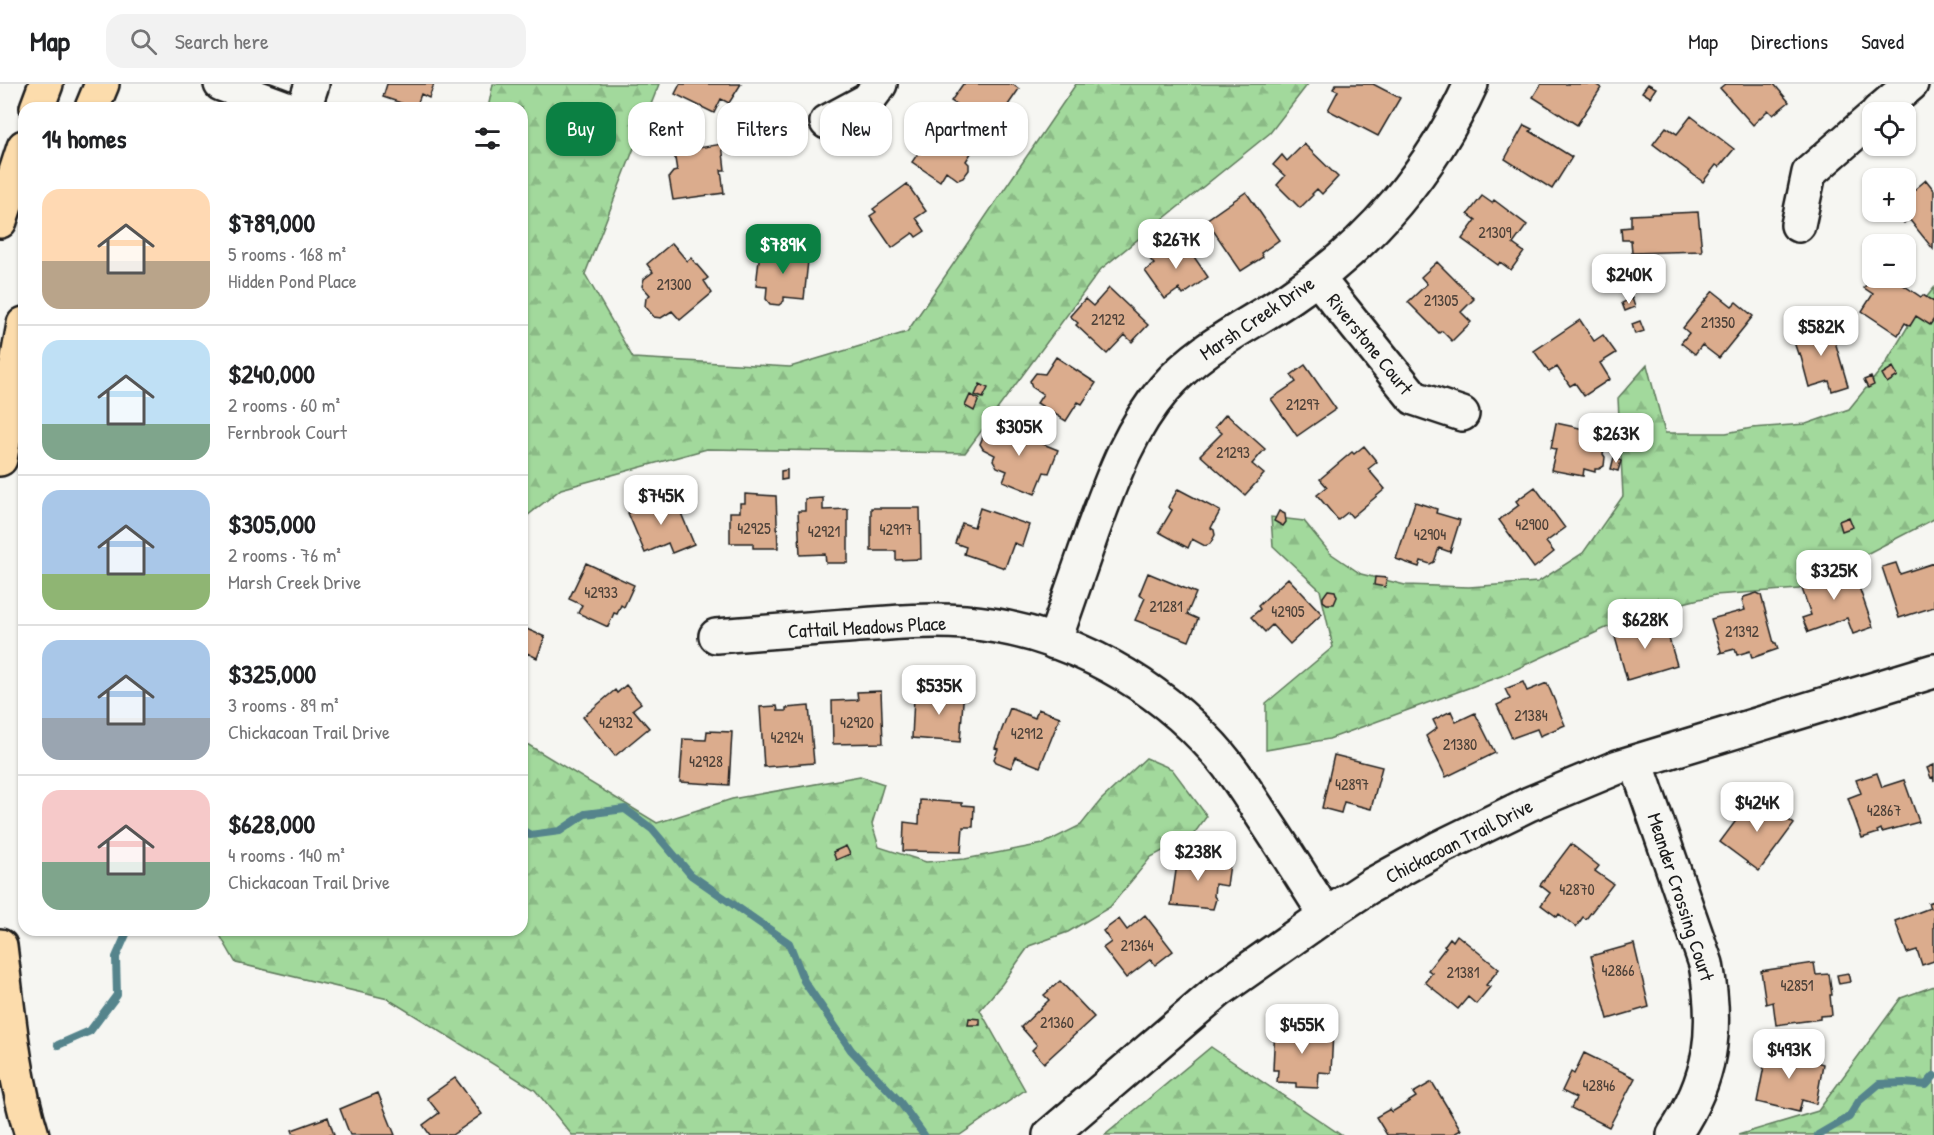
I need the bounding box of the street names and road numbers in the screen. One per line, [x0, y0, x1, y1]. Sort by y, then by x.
street label: Marsh Creek Drive [1194, 269, 1320, 366]
street label: Riverstone Court [1321, 287, 1420, 401]
street label: Cattail Meadows Place [787, 609, 947, 644]
street label: Chickacoan Trail Drive [1380, 792, 1537, 889]
street label: Meander Crossing Court [1642, 809, 1722, 986]

